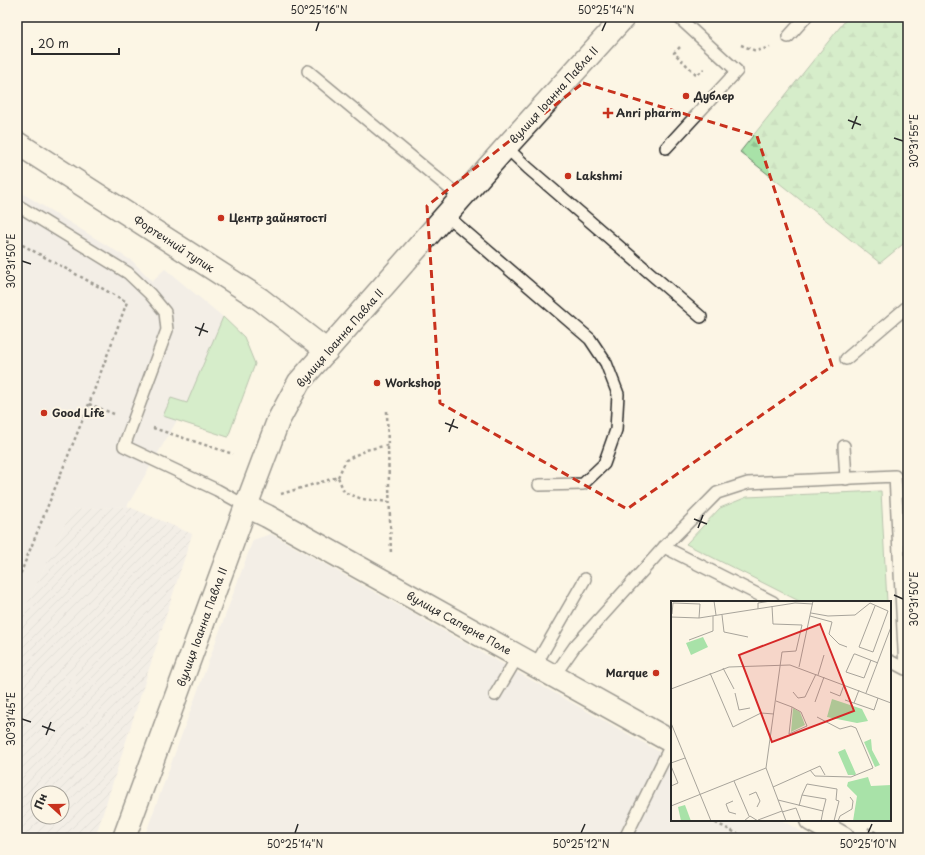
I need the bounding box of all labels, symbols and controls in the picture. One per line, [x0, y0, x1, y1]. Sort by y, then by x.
text: 50°25'16"N [291, 2, 348, 17]
text: 50°25'14"N [578, 2, 634, 17]
scale bar [32, 30, 119, 56]
text: 20 m [38, 34, 69, 52]
street label: вулиця Іоанна Павла II [505, 42, 602, 147]
place label: Дублер [693, 87, 735, 104]
marker: Дублер [681, 91, 691, 101]
place label: Anri pharm [616, 104, 681, 121]
marker: Anri pharm [603, 108, 613, 118]
text: 30°31'55"E [906, 114, 921, 168]
place label: Lakshmi [576, 167, 623, 184]
marker: Lakshmi [563, 171, 573, 181]
place label: Центр зайнятості [229, 209, 328, 226]
street label: Фортечний тупик [130, 211, 219, 276]
marker: Центр зайнятості [216, 213, 226, 223]
text: 30°31'50"E [3, 234, 18, 288]
street label: вулиця Іоанна Павла II [292, 285, 387, 391]
place label: Workshop [385, 374, 441, 391]
marker: Workshop [372, 378, 382, 388]
place label: Good Life [52, 404, 104, 421]
marker: Good Life [39, 408, 49, 418]
street label: вулиця Іоанна Павла II [172, 565, 231, 689]
text: 30°31'50"E [906, 572, 921, 626]
street label: вулиця Саперне Поле [404, 587, 515, 659]
inset map [671, 601, 891, 821]
place label: Marque [606, 664, 648, 681]
marker: Marque [651, 668, 661, 678]
text: 30°31'45"E [3, 692, 18, 746]
north arrow [30, 785, 70, 825]
text: Пн [29, 791, 51, 812]
text: 50°25'14"N [267, 836, 323, 851]
text: 50°25'12"N [553, 836, 610, 851]
text: 50°25'10"N [839, 836, 897, 851]

